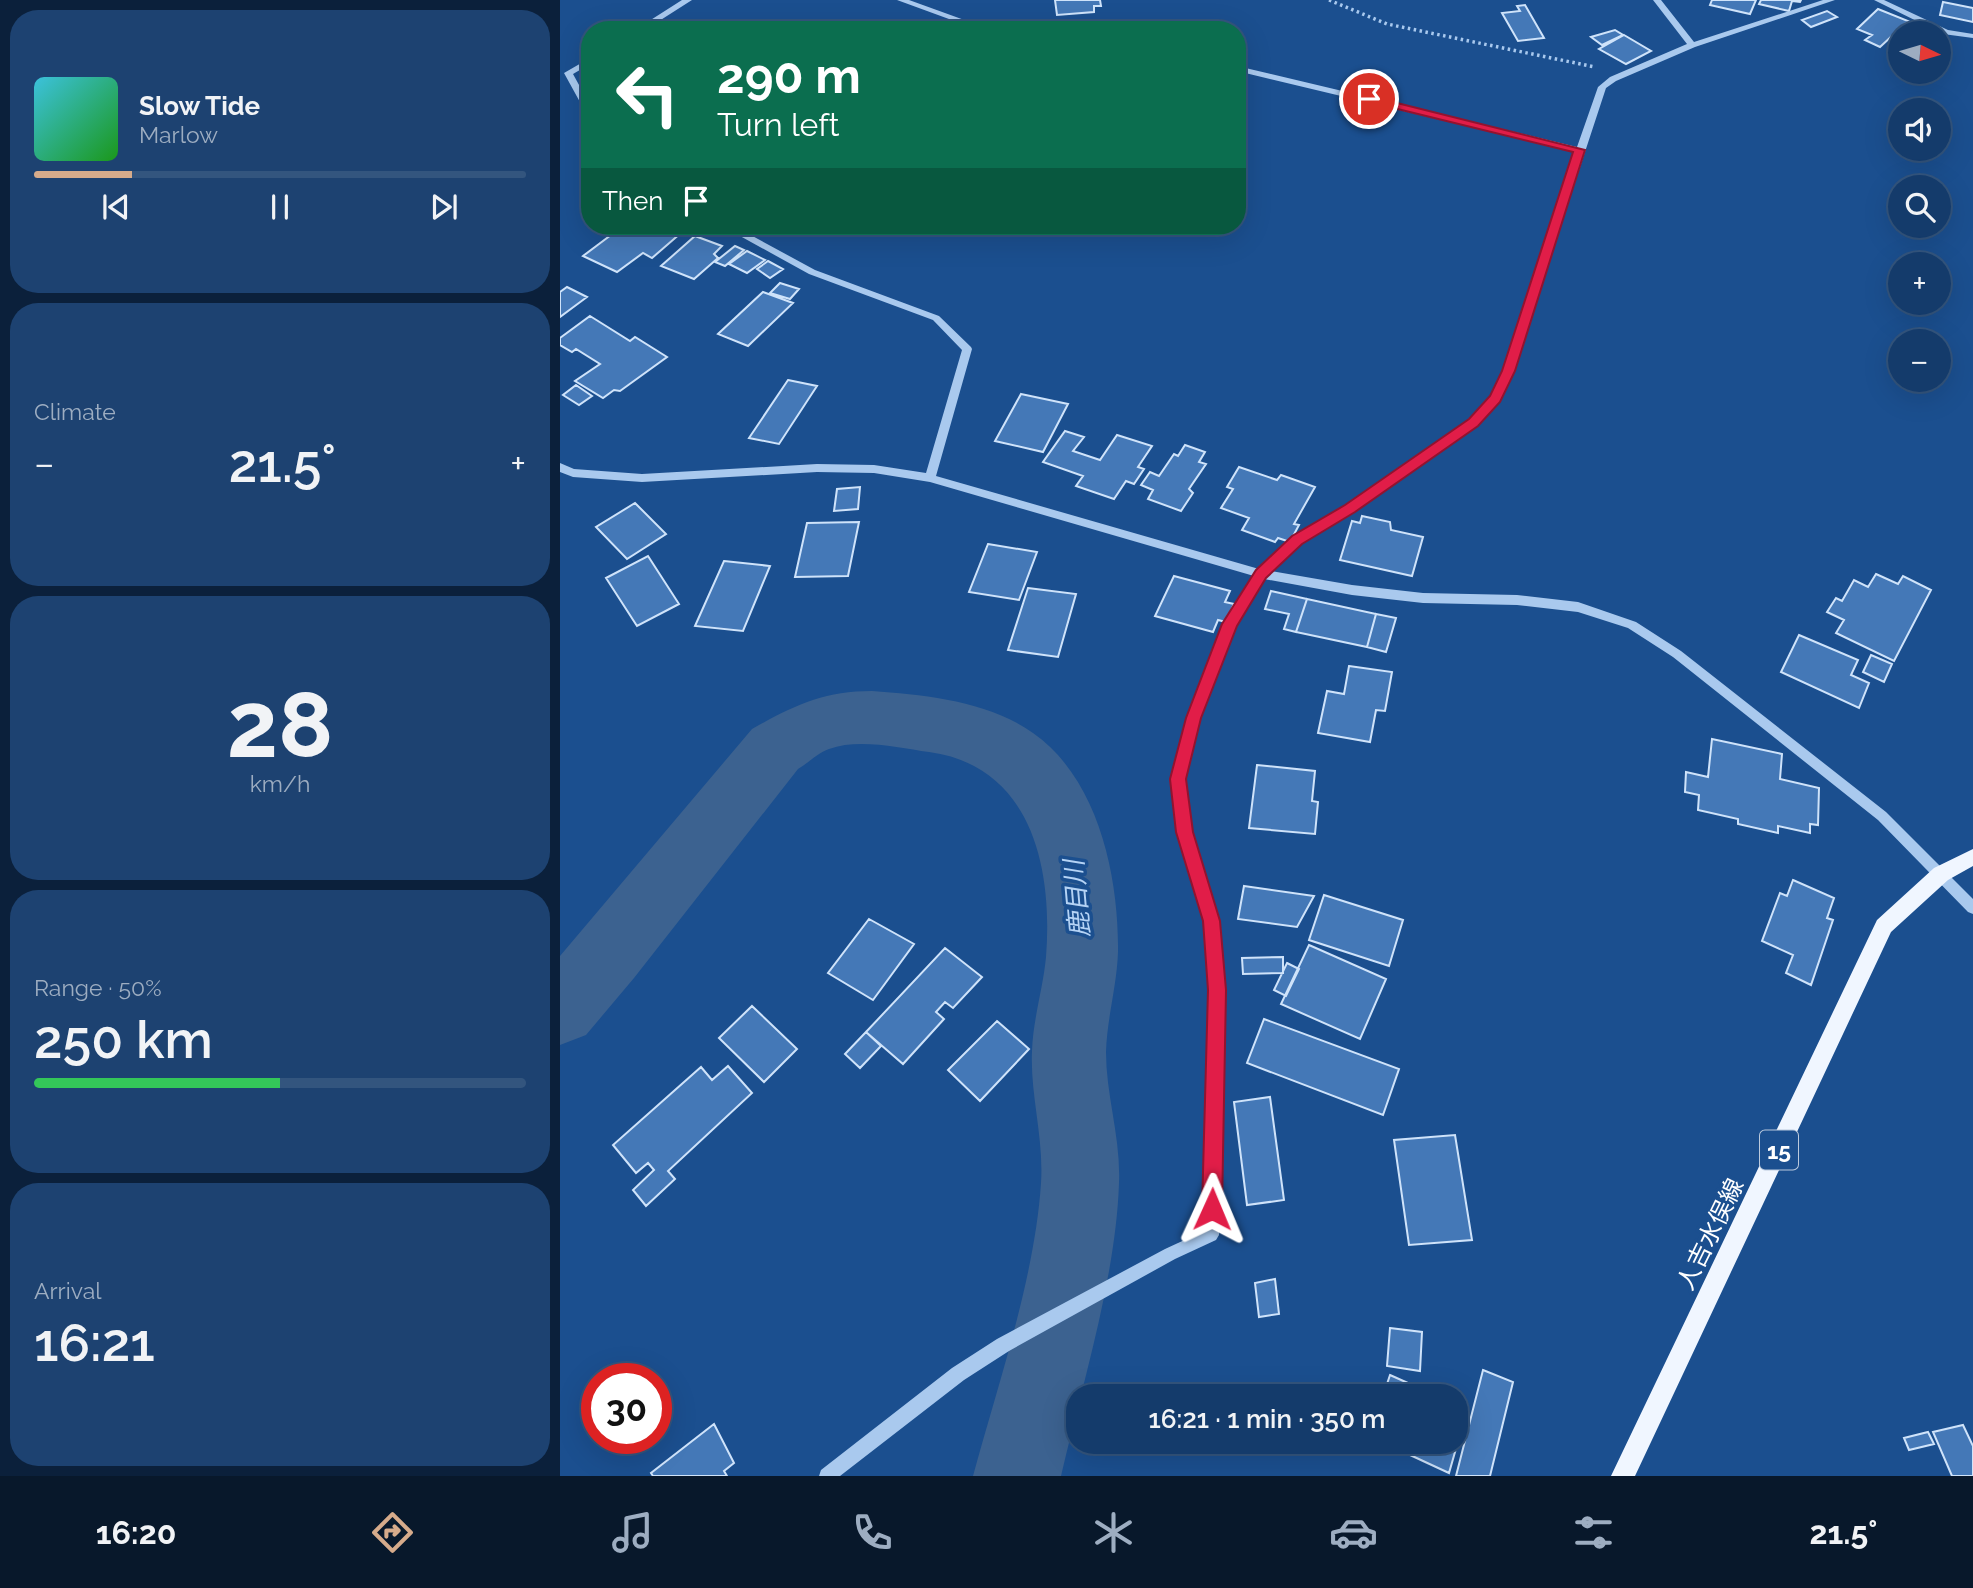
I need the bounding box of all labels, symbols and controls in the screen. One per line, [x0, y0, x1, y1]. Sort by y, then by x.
north arrow [1888, 21, 1951, 84]
map controls [1888, 21, 1951, 392]
text: 290 m [717, 47, 861, 104]
icon: left [602, 49, 693, 140]
pin [1339, 69, 1399, 129]
icon: arrive [1350, 80, 1388, 118]
text: Slow Tide [139, 91, 260, 121]
button: sound [1888, 98, 1951, 161]
text: Turn left [717, 106, 839, 143]
text: Marlow [139, 121, 218, 148]
button: search [1888, 175, 1951, 238]
icon: arrive [677, 182, 715, 220]
text: Then [602, 186, 663, 216]
icon: previous [97, 188, 135, 226]
icon: pause [261, 188, 299, 226]
icon: next [425, 188, 463, 226]
button: + [1888, 252, 1951, 315]
button: − [1888, 329, 1951, 392]
text: Climate [34, 398, 116, 425]
text: 21.5° [229, 433, 336, 494]
text: − [34, 441, 54, 486]
text: + [510, 441, 526, 486]
text: 28 [227, 671, 333, 778]
text: km/h [250, 770, 310, 797]
water label: 鹿目川 [1058, 856, 1095, 939]
text: Range · 50% [34, 974, 162, 1001]
text: 250 km [34, 1009, 213, 1070]
road number: 15 [1760, 1130, 1798, 1170]
position arrow [1175, 1172, 1249, 1246]
street label: 人吉水俣線 [1671, 1174, 1749, 1294]
text: Arrival [34, 1277, 101, 1304]
text: 16:21 [34, 1312, 155, 1373]
speed limit sign: 30 [581, 1363, 672, 1454]
text: 16:21 · 1 min · 350 m [1149, 1404, 1385, 1434]
icon: directions [368, 1508, 417, 1557]
icon: music [608, 1508, 657, 1557]
icon: phone [848, 1508, 897, 1557]
icon: climate [1089, 1508, 1138, 1557]
icon: car [1329, 1508, 1378, 1557]
icon: filters [1569, 1508, 1618, 1557]
text: 16:20 [96, 1514, 176, 1551]
text: 21.5° [1809, 1514, 1877, 1551]

